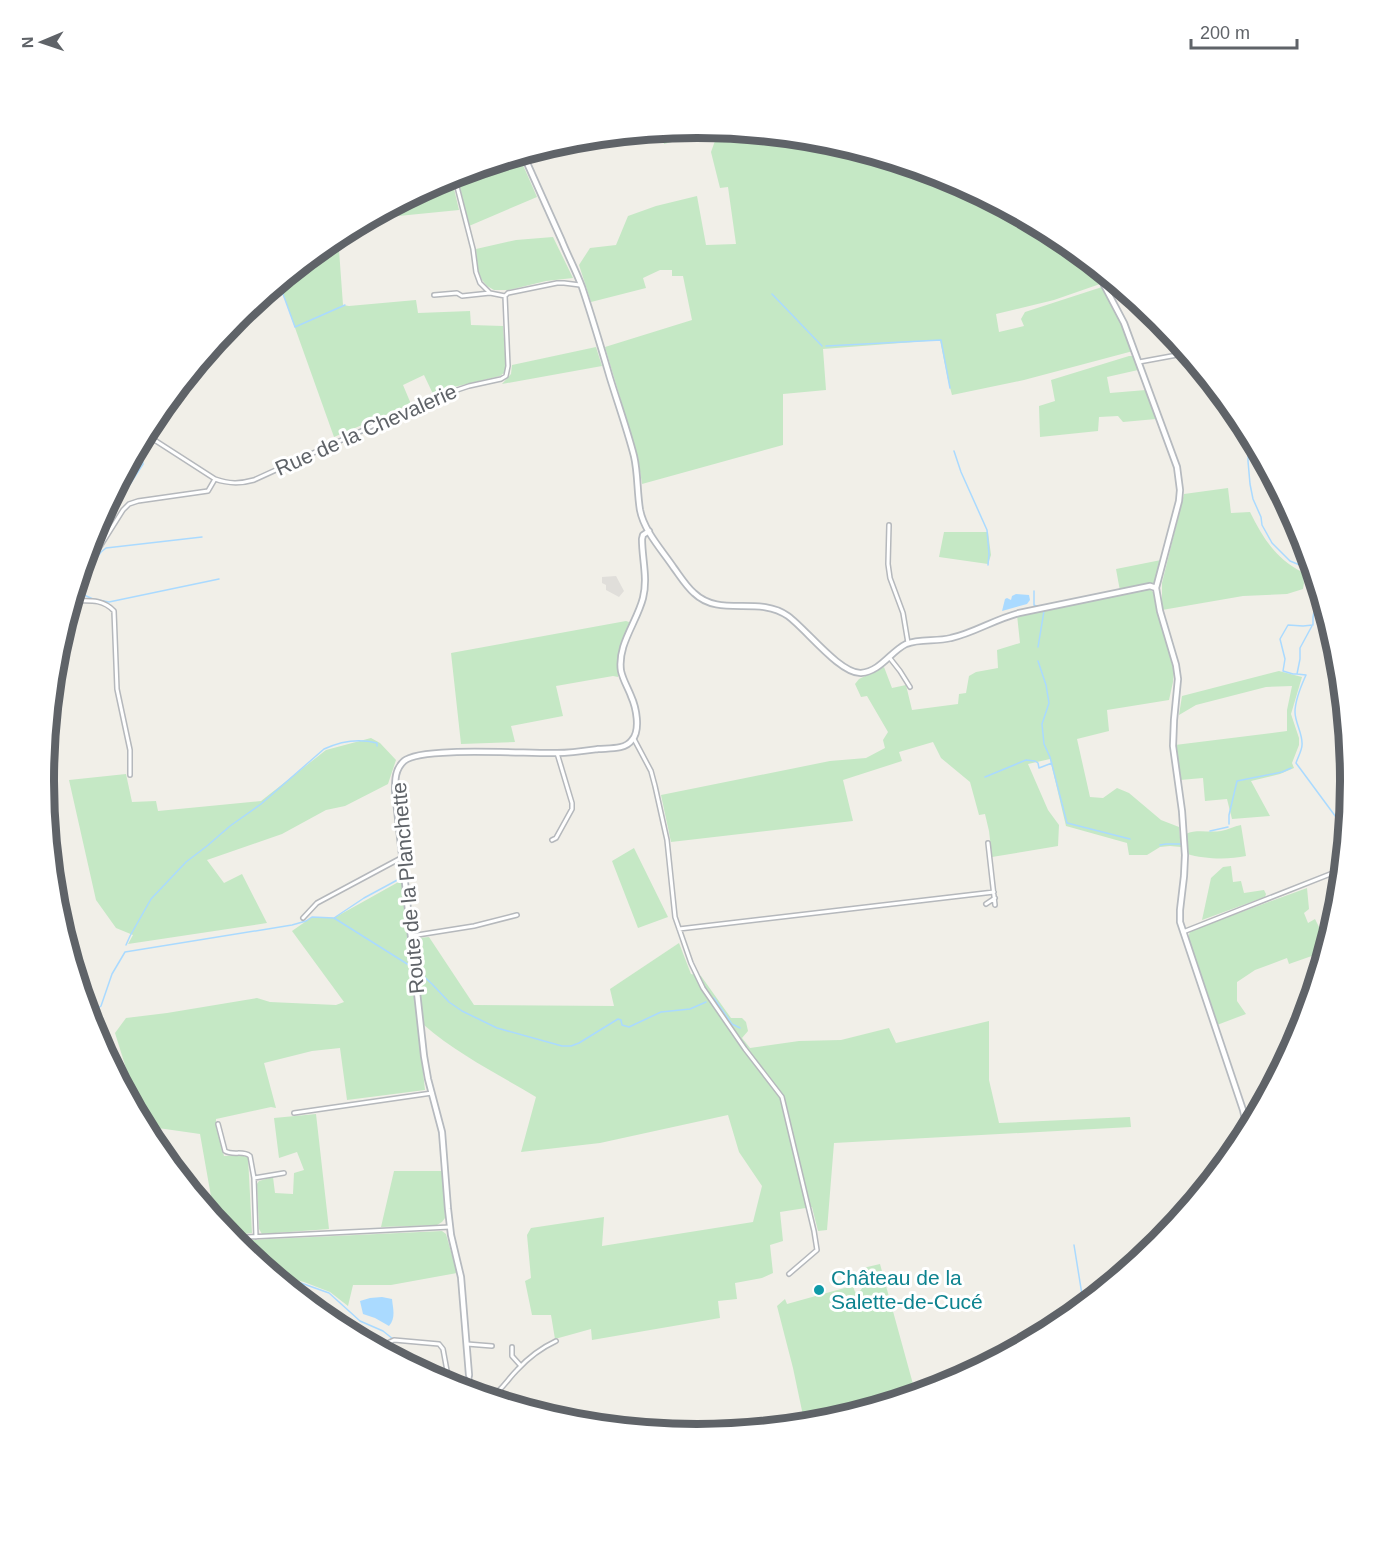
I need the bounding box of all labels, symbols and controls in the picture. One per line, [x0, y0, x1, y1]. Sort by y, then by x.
north arrow [12, 12, 72, 72]
scale bar [1191, 12, 1298, 50]
text: 200 m [1200, 23, 1250, 43]
text: N [19, 36, 36, 49]
street label: Rue de la Chevalerie [272, 379, 460, 480]
street label: Route de la Planchette [387, 781, 428, 995]
place label: Château de la Salette-de-Cucé [831, 1266, 983, 1313]
marker: Château de la Salette-de-Cucé [812, 1283, 826, 1297]

